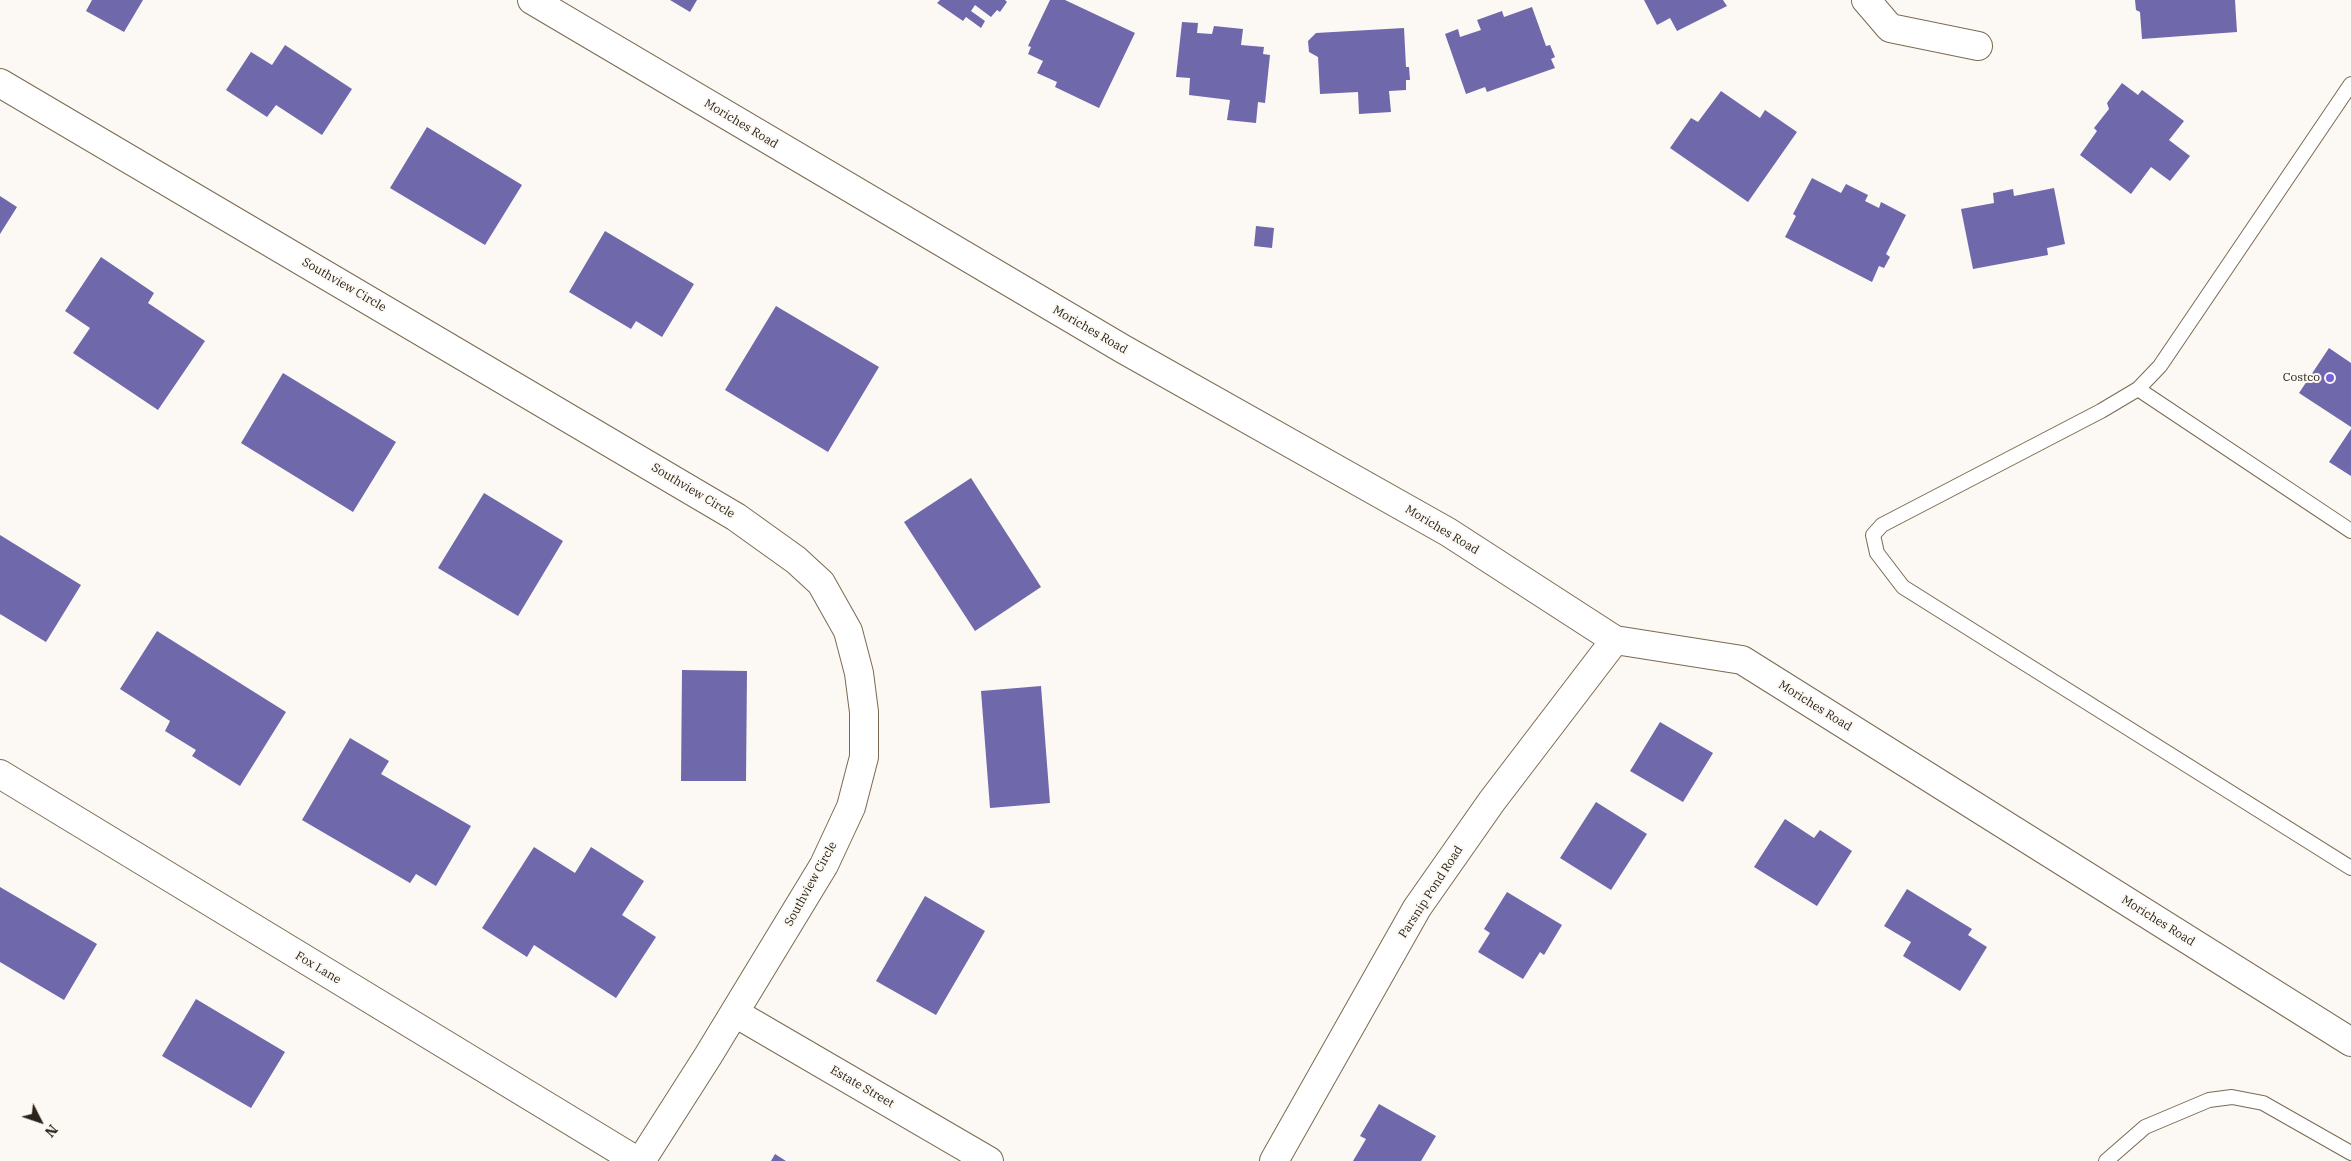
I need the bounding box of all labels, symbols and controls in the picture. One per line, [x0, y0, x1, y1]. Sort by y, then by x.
street label: Moriches Road [701, 96, 781, 152]
street label: Southview Circle [299, 255, 389, 315]
street label: Moriches Road [1050, 303, 1130, 357]
place label: Costco [2283, 371, 2320, 385]
marker: Costco [2324, 372, 2336, 384]
street label: Southview Circle [649, 460, 737, 522]
street label: Moriches Road [1402, 502, 1482, 558]
street label: Moriches Road [1776, 678, 1854, 734]
street label: Southview Circle [782, 839, 840, 929]
street label: Parsnip Pond Road [1396, 843, 1466, 941]
street label: Moriches Road [2119, 893, 2197, 949]
street label: Fox Lane [292, 949, 344, 987]
street label: Estate Street [828, 1063, 896, 1111]
north arrow [15, 1096, 65, 1146]
text: N [41, 1121, 62, 1141]

